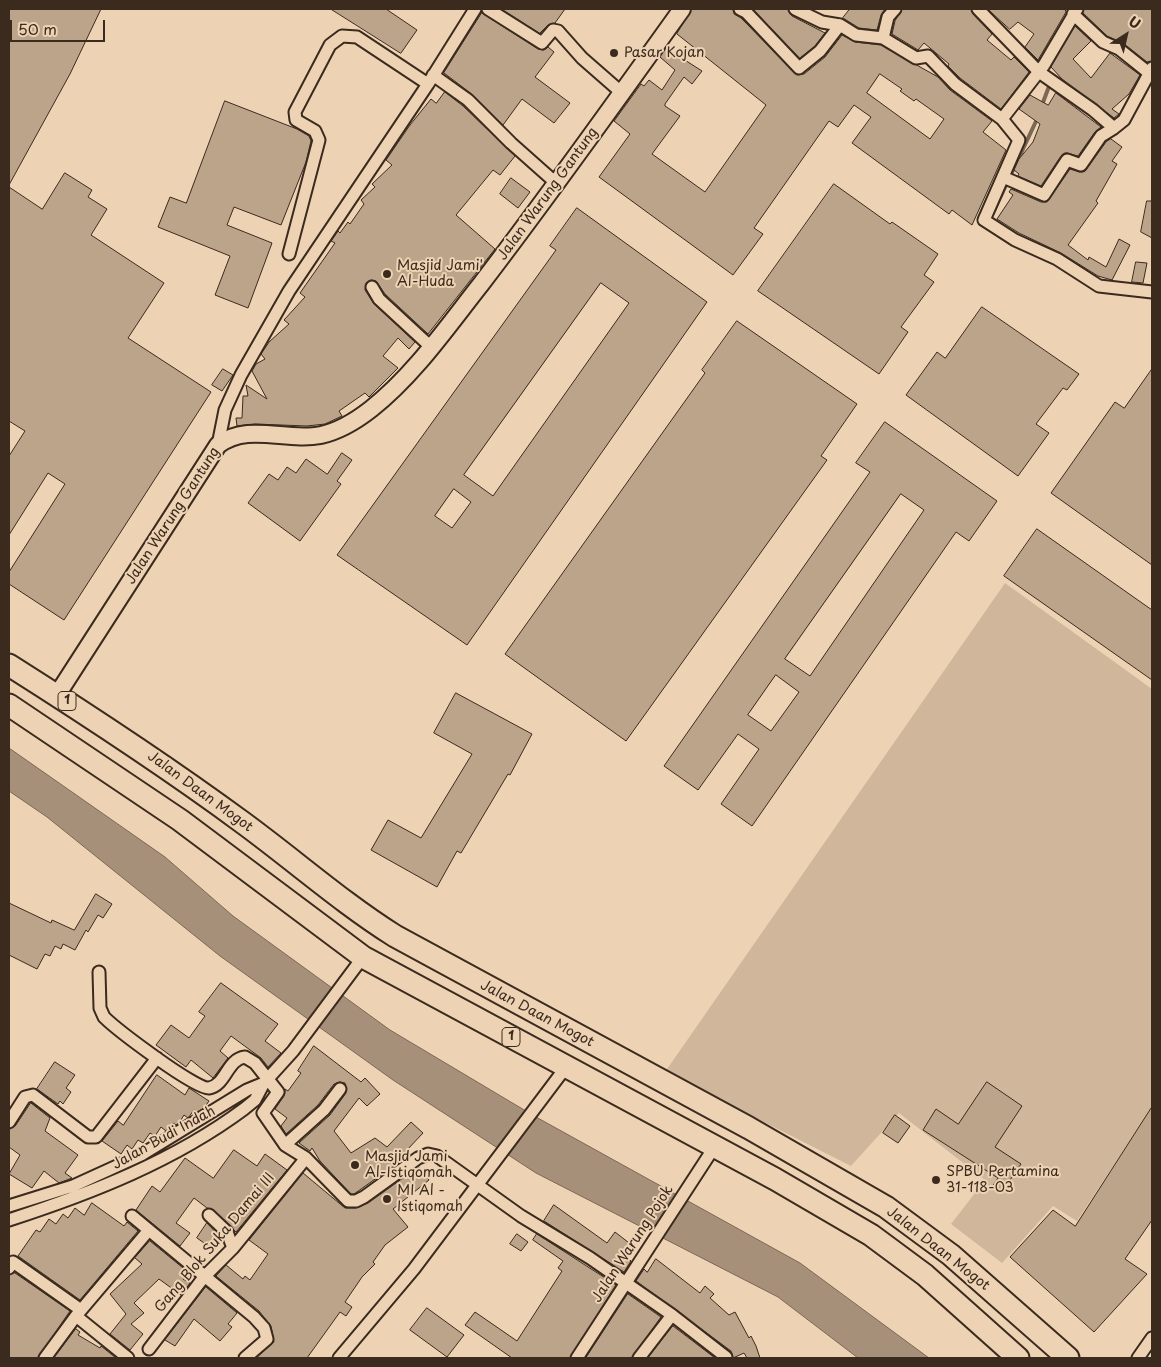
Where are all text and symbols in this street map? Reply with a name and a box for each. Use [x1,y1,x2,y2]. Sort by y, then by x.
scale bar [12,10,108,42]
north arrow [1101,10,1151,60]
text: U [1125,11,1145,34]
text: 50 m [18,17,57,40]
place label: Pasar Kojan [624,45,704,61]
marker: Pasar Kojan [608,47,620,59]
street label: Jalan Warung Gantung [494,124,602,264]
place label: Masjid Jami' Al-Huda [397,258,483,290]
marker: Masjid Jami' Al-Huda [381,268,393,280]
street label: Jalan Warung Gantung [122,444,224,588]
road number: 1 [58,691,76,710]
street label: Jalan Daan Mogot [144,748,256,836]
street label: Jalan Daan Mogot [477,977,597,1051]
road number: 1 [502,1028,520,1046]
street label: Jalan Budi Indah [110,1103,218,1173]
place label: Masjid Jami Al-Istiqomah [365,1149,452,1182]
marker: Masjid Jami Al-Istiqomah [349,1159,361,1171]
place label: SPBU Pertamina 31-118-03 [946,1164,1059,1196]
street label: Gang Blok Suka Damai III [152,1170,278,1316]
marker: SPBU Pertamina 31-118-03 [930,1174,942,1186]
street label: Jalan Warung Pojok [589,1182,677,1306]
place label: MI Al - Istiqomah [397,1183,463,1216]
marker: MI Al - Istiqomah [381,1193,393,1205]
street label: Jalan Daan Mogot [883,1204,993,1294]

